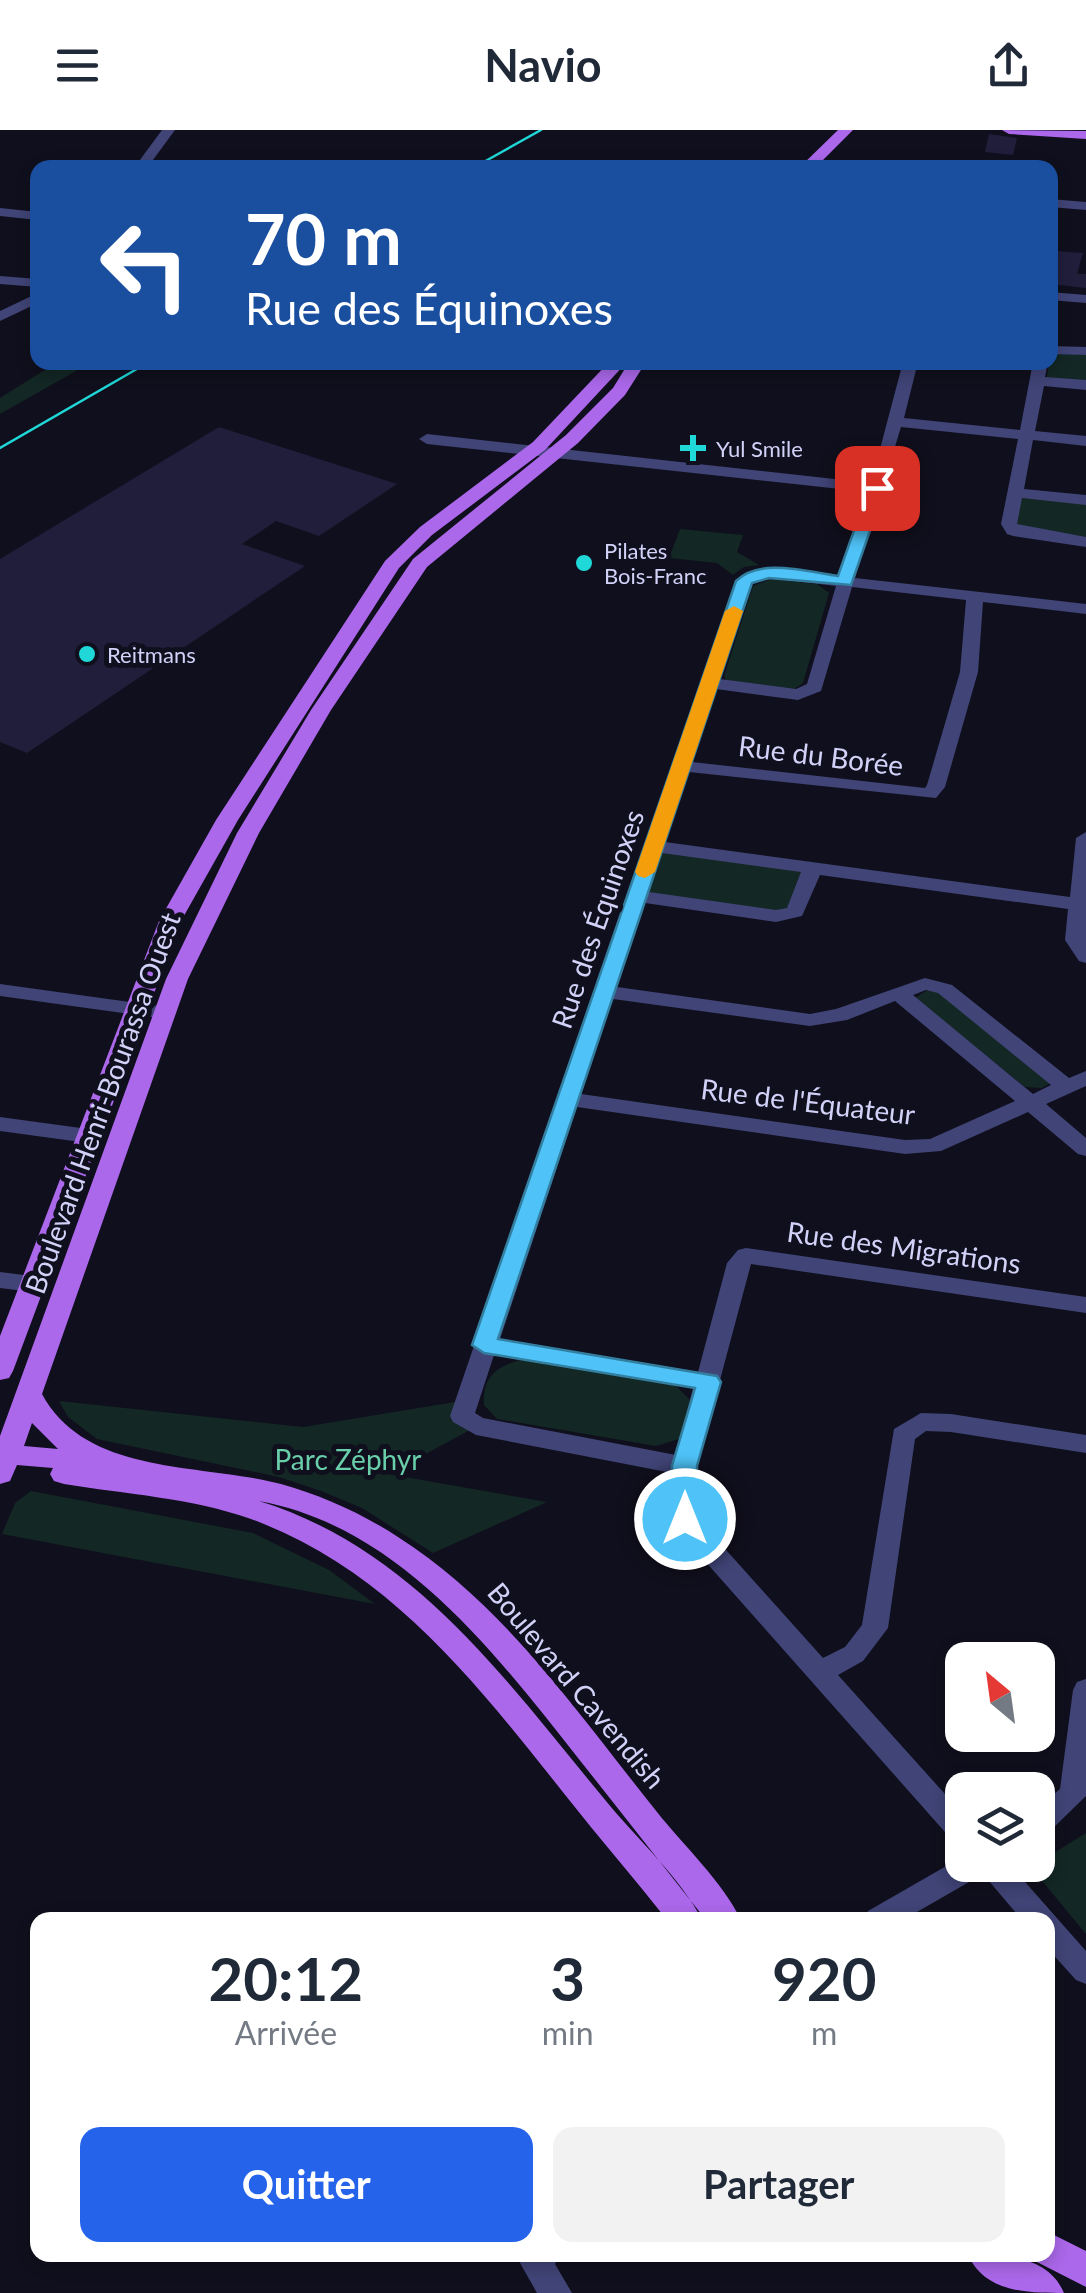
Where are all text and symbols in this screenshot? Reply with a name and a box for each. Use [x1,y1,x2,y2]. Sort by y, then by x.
icon: menu [50,38,105,93]
text: Navio [484,38,602,92]
icon: share [981,38,1036,93]
text: 70 m [245,196,402,280]
icon: left [80,200,210,330]
text: Rue des Équinoxes [245,281,613,335]
marker: Yul Smile [680,435,706,461]
place label: Yul Smile [716,435,803,462]
pin [835,446,920,531]
icon: arrive [850,461,905,516]
place label: Pilates Bois-Franc [604,537,707,589]
marker: Pilates Bois-Franc [573,552,595,574]
place label: Reitmans [107,641,196,668]
marker: Reitmans [76,643,98,665]
street label: Rue du Borée [737,728,905,782]
street label: Rue des Équinoxes [544,805,650,1033]
street label: Boulevard Henri-Bourassa Ouest [17,908,187,1298]
street label: Rue de l'Équateur [699,1071,917,1131]
street label: Rue des Migrations [785,1214,1023,1280]
park label: Parc Zéphyr [275,1442,422,1476]
position arrow [633,1467,737,1571]
street label: Boulevard Cavendish [481,1575,673,1795]
north arrow [945,1642,1055,1752]
map controls [945,1642,1055,1882]
button: layers [945,1772,1055,1882]
text: 20:12 [209,1942,363,2014]
text: 3 [550,1942,585,2014]
text: 920 [772,1942,876,2014]
text: Arrivée [235,2013,337,2052]
text: min [542,2013,594,2052]
text: m [811,2013,837,2052]
button: Quitter [80,2127,533,2242]
button: Partager [553,2127,1005,2242]

